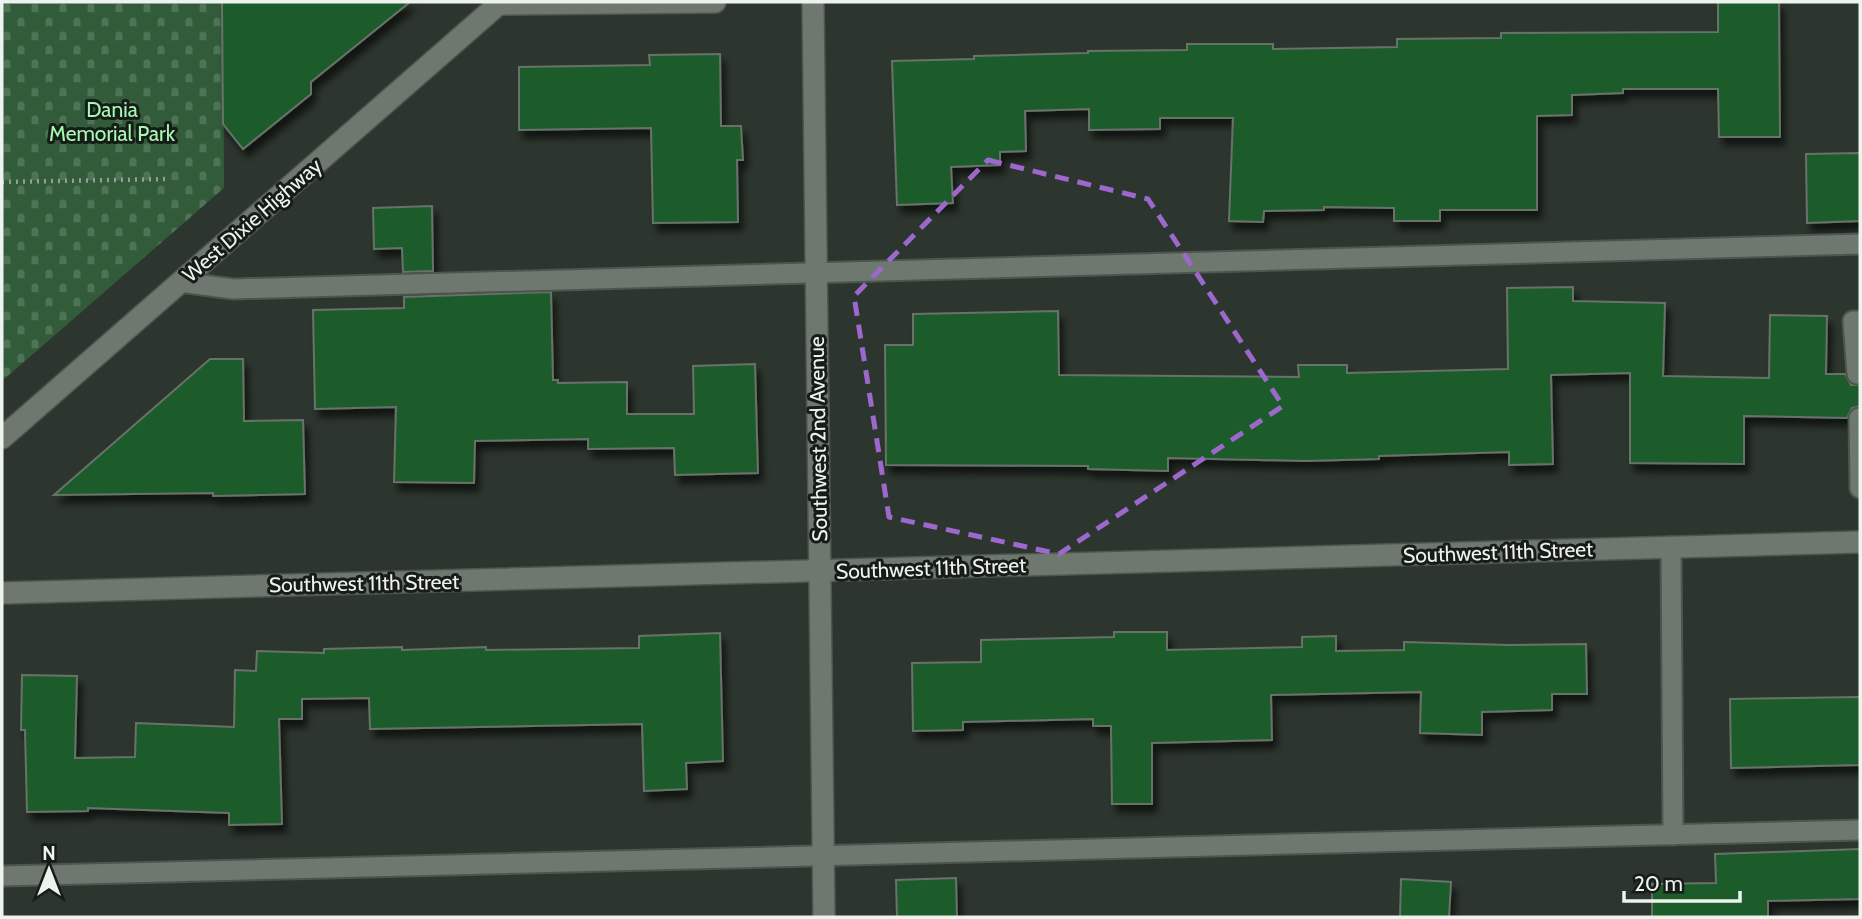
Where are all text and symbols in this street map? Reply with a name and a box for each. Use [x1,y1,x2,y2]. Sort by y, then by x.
park label: Dania Memorial Park [49,97,176,146]
street label: West Dixie Highway [177,153,327,287]
street label: Southwest 2nd Avenue [804,336,832,542]
street label: Southwest 11th Street [1402,536,1594,568]
street label: Southwest 11th Street [835,552,1027,584]
street label: Southwest 11th Street [269,569,459,597]
north arrow [14,835,84,905]
text: N [42,842,56,865]
scale bar [1624,860,1740,904]
text: 20 m [1634,871,1683,896]

